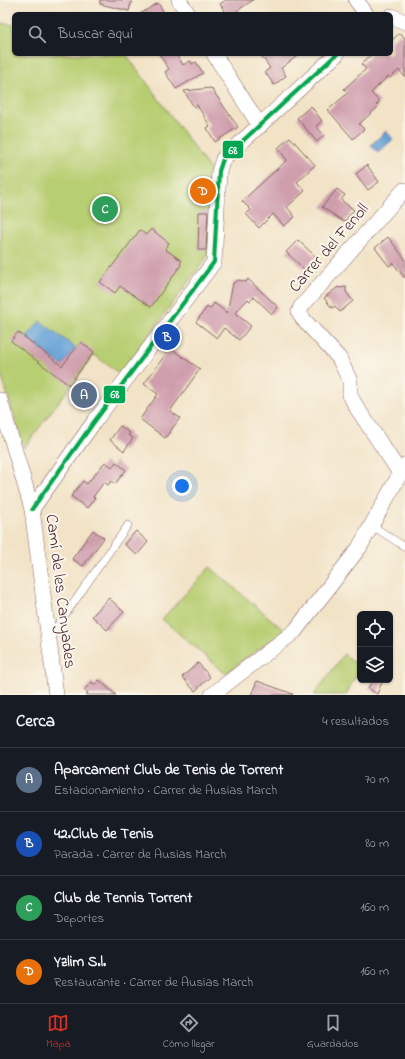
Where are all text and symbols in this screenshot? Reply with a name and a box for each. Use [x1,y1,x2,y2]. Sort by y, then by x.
search box [12,12,393,56]
icon: search [26,23,48,45]
text: Buscar aquí [58,23,133,45]
line badge: 68 [222,140,244,159]
text: 68 [228,143,238,159]
pin: D [190,176,216,206]
pin: C [92,194,118,224]
street label: Carrer del Fenoll [283,198,375,298]
pin: B [154,322,180,352]
pin: A [71,380,97,410]
line badge: 68 [103,385,126,404]
text: 68 [110,387,120,403]
your location [172,476,192,496]
street label: Camí de les Canyades [38,513,82,670]
map controls [357,611,393,683]
button: locate [357,611,393,647]
button: layers [357,647,393,683]
text: Cerca [16,709,55,734]
text: 4 resultados [322,712,389,731]
text: Aparcament Club de Tenis de Torrent [54,759,283,781]
text: A [25,770,33,789]
text: 70 m [365,770,389,789]
text: Estacionamiento · Carrer de Ausias March [54,781,277,800]
text: 42.Club de Tenis [54,823,154,845]
text: B [25,834,33,853]
text: 80 m [365,834,389,853]
text: Parada · Carrer de Ausias March [54,845,226,864]
text: Club de Tennis Torrent [54,887,192,909]
text: C [25,898,33,917]
text: 160 m [360,898,389,917]
text: Deportes [54,909,104,928]
text: Yzlim S.l. [54,951,106,973]
text: D [24,962,34,981]
text: 160 m [360,962,389,981]
text: Restaurante · Carrer de Ausias March [54,973,253,992]
tab: Mapa [46,1012,71,1052]
tab: Cómo llegar [163,1012,215,1052]
tab: Guardados [307,1012,359,1052]

